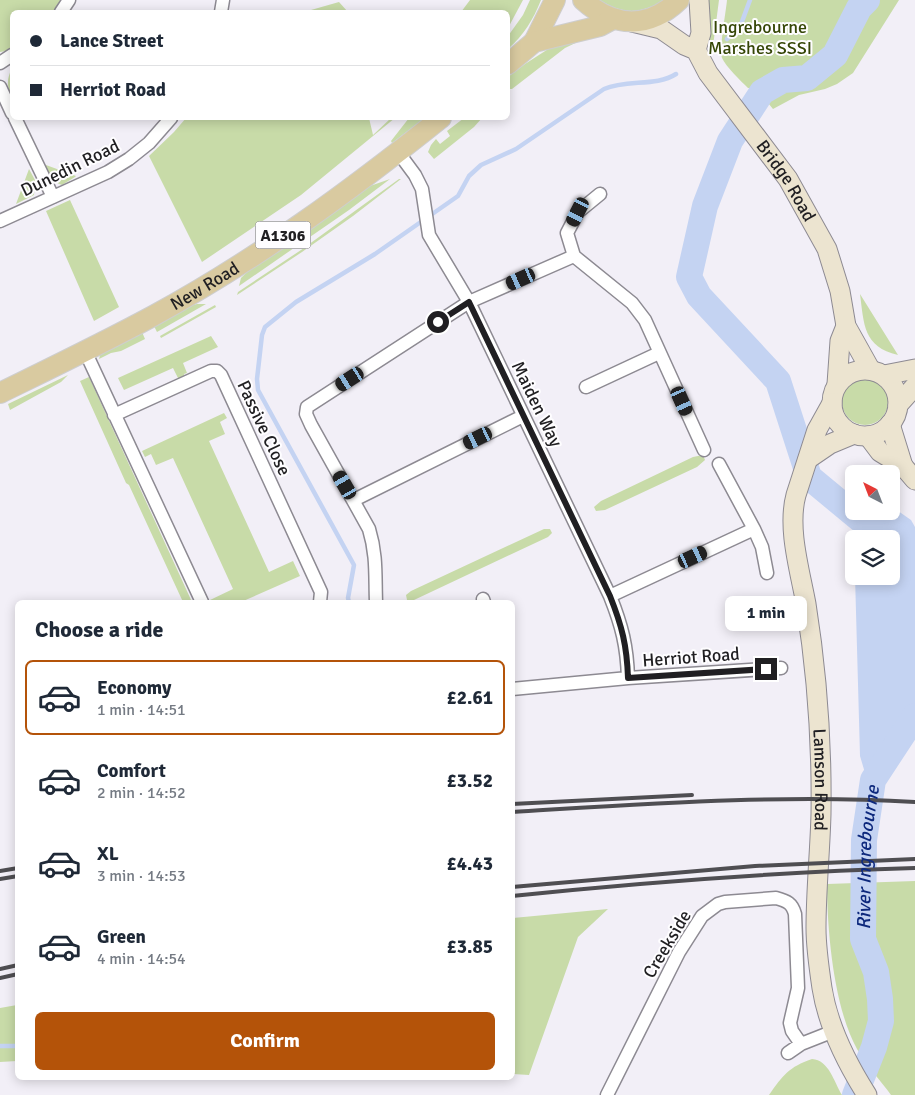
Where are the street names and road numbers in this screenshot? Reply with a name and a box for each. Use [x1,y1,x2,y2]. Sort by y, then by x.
street label: Dunedin Road [17,135,123,201]
street label: Bridge Road [751,136,820,225]
road number: A1306 [256,222,310,248]
street label: New Road [166,257,243,315]
street label: Maiden Way [507,357,567,451]
street label: Passive Close [232,377,296,479]
street label: Herriot Road [642,643,740,671]
street label: Lamson Road [808,728,832,831]
street label: Creekside [638,906,696,982]

